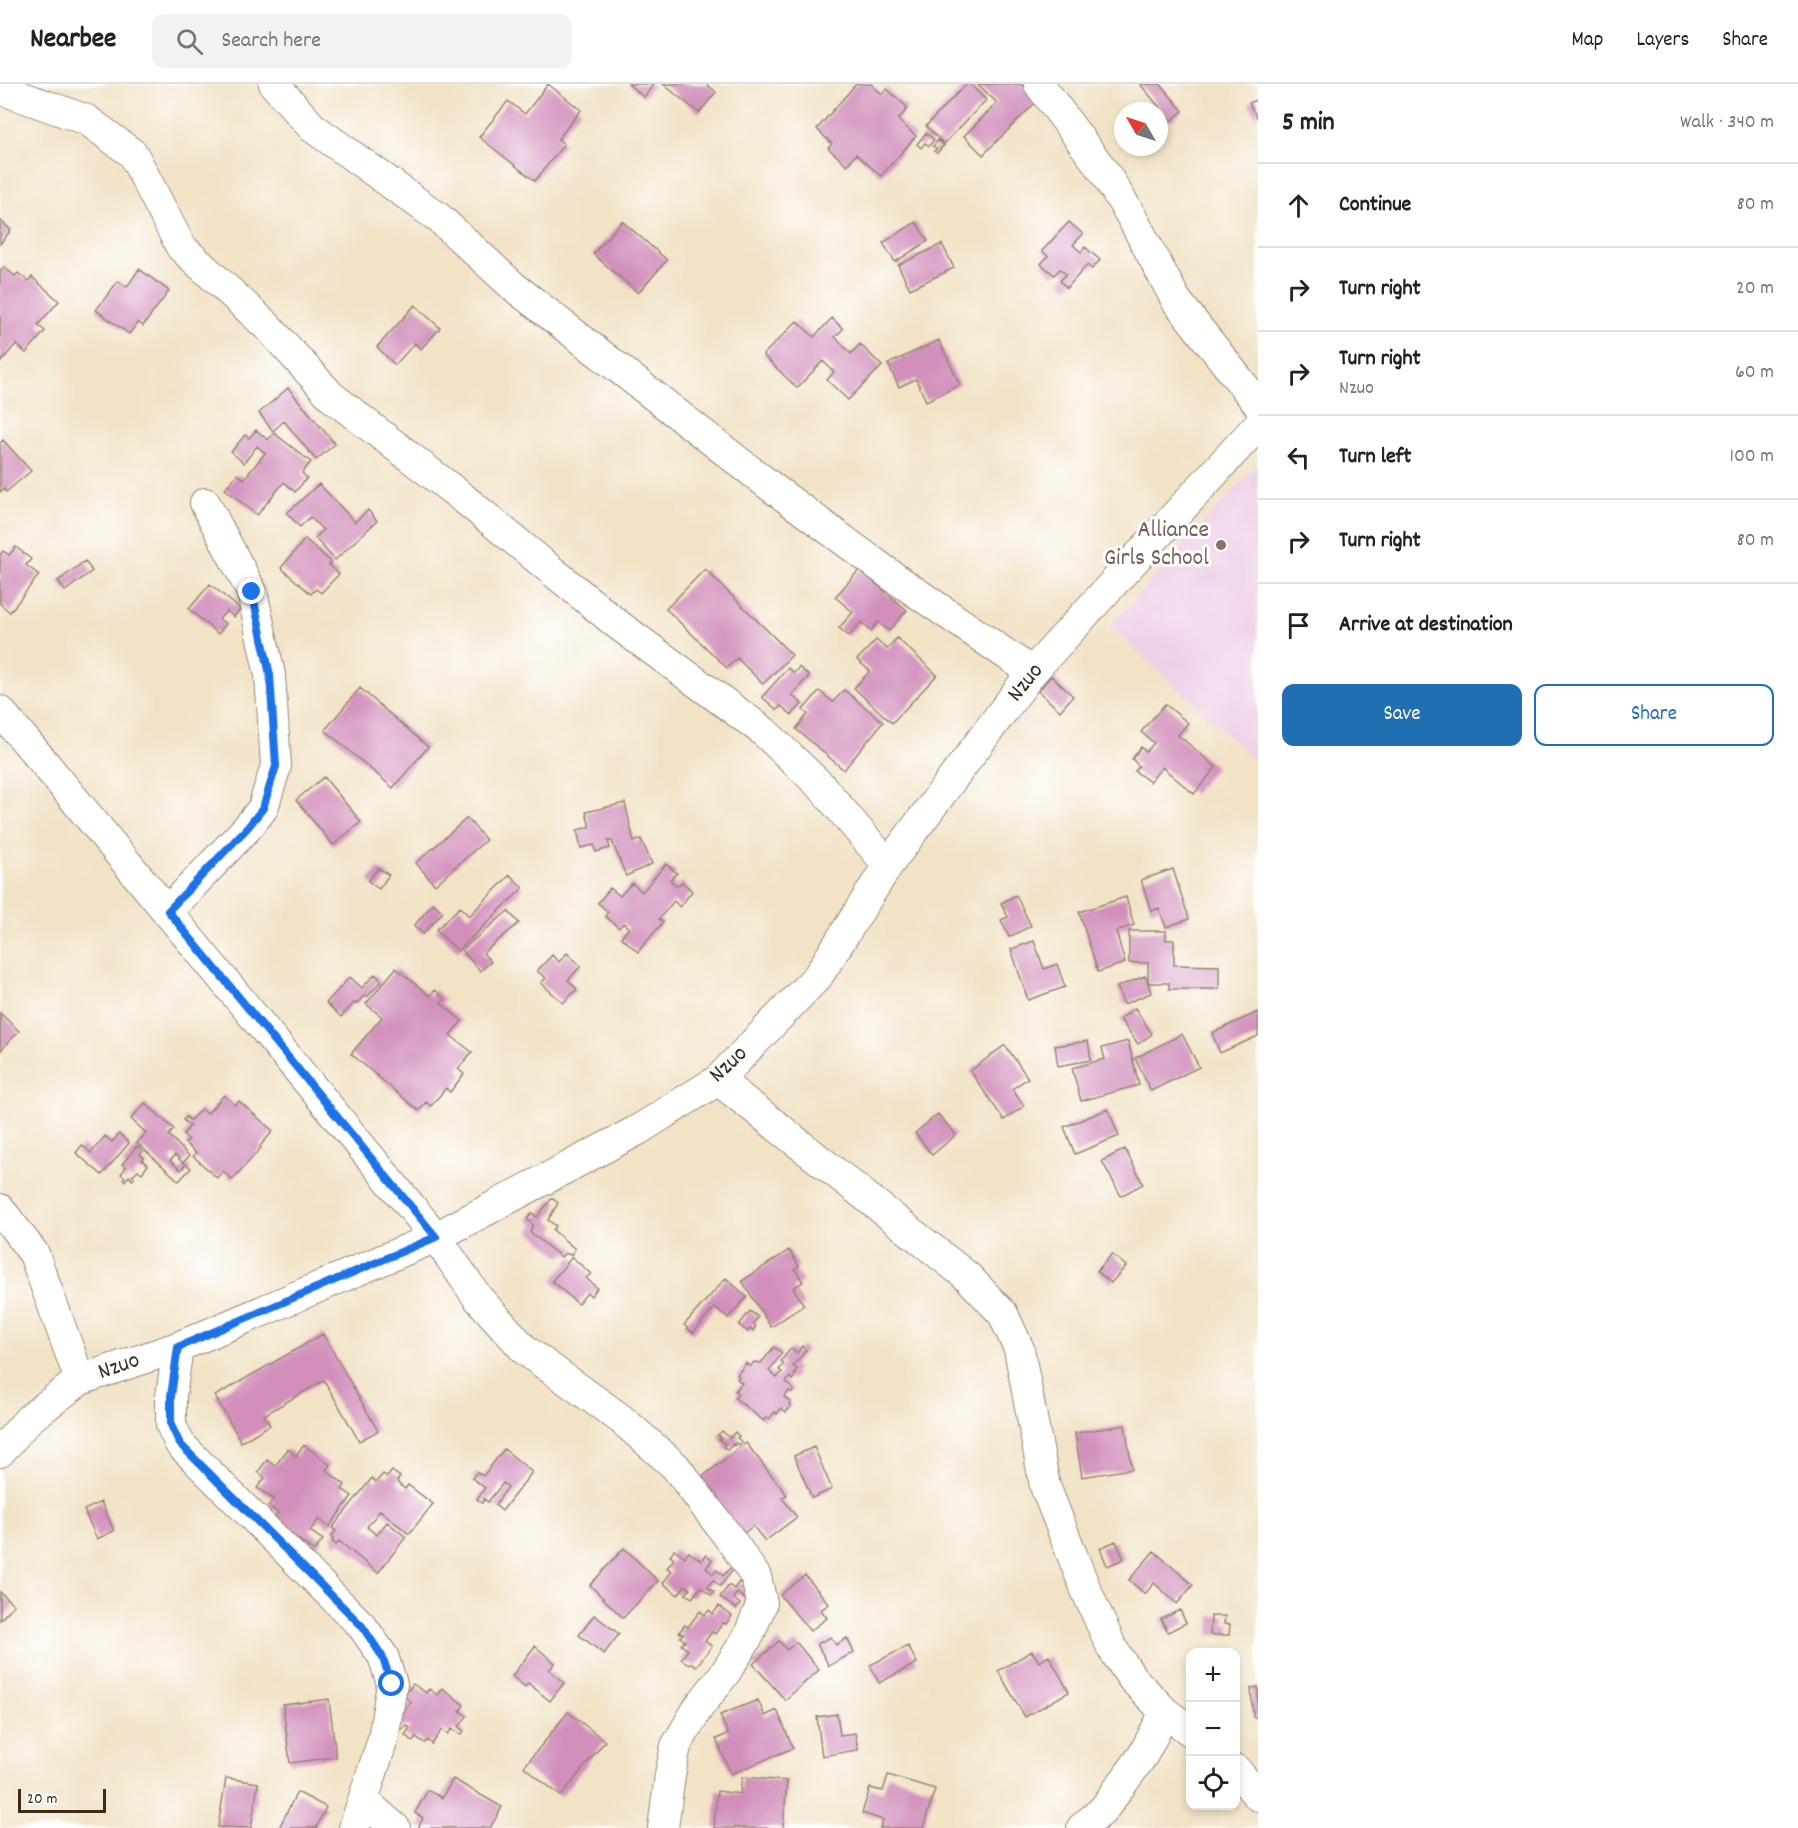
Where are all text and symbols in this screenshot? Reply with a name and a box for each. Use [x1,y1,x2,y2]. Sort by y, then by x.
search box [152,14,572,68]
text: Nearbee [30,21,116,61]
icon: search [173,25,206,58]
text: Search here [221,26,321,57]
text: Map [1572,26,1603,56]
text: Layers [1636,26,1689,56]
text: Share [1722,26,1768,56]
north arrow [1114,102,1168,156]
text: 5 min [1282,105,1335,142]
text: Walk · 340 m [1680,109,1774,137]
icon: ahead [1282,189,1315,222]
text: Continue [1339,190,1411,221]
text: 80 m [1737,191,1774,219]
icon: right [1282,273,1315,306]
text: Turn right [1339,274,1421,305]
text: 20 m [1736,275,1774,303]
text: Turn right [1339,344,1421,375]
icon: right [1282,357,1315,390]
text: 60 m [1735,359,1774,387]
text: Nzuo [1339,375,1374,403]
icon: left [1282,441,1315,474]
text: Turn left [1339,442,1411,473]
text: 100 m [1730,443,1774,471]
place label: Alliance Girls School [1104,514,1209,576]
icon: right [1282,525,1315,558]
text: Turn right [1339,526,1421,557]
text: 80 m [1737,527,1774,555]
marker: Alliance Girls School [1214,538,1228,552]
route end [238,578,264,604]
icon: arrive [1282,609,1315,642]
text: Arrive at destination [1339,610,1513,641]
street label: Nzuo [1000,656,1052,710]
button: Save [1282,684,1522,746]
button: Share [1534,684,1774,746]
street label: Nzuo [702,1038,756,1092]
street label: Nzuo [94,1344,144,1390]
map controls [1186,1648,1240,1810]
button: + [1186,1648,1240,1702]
route start [378,1670,404,1696]
button: − [1186,1702,1240,1756]
button: locate [1186,1756,1240,1810]
scale bar [18,1786,106,1814]
text: 20 m [27,1788,57,1811]

